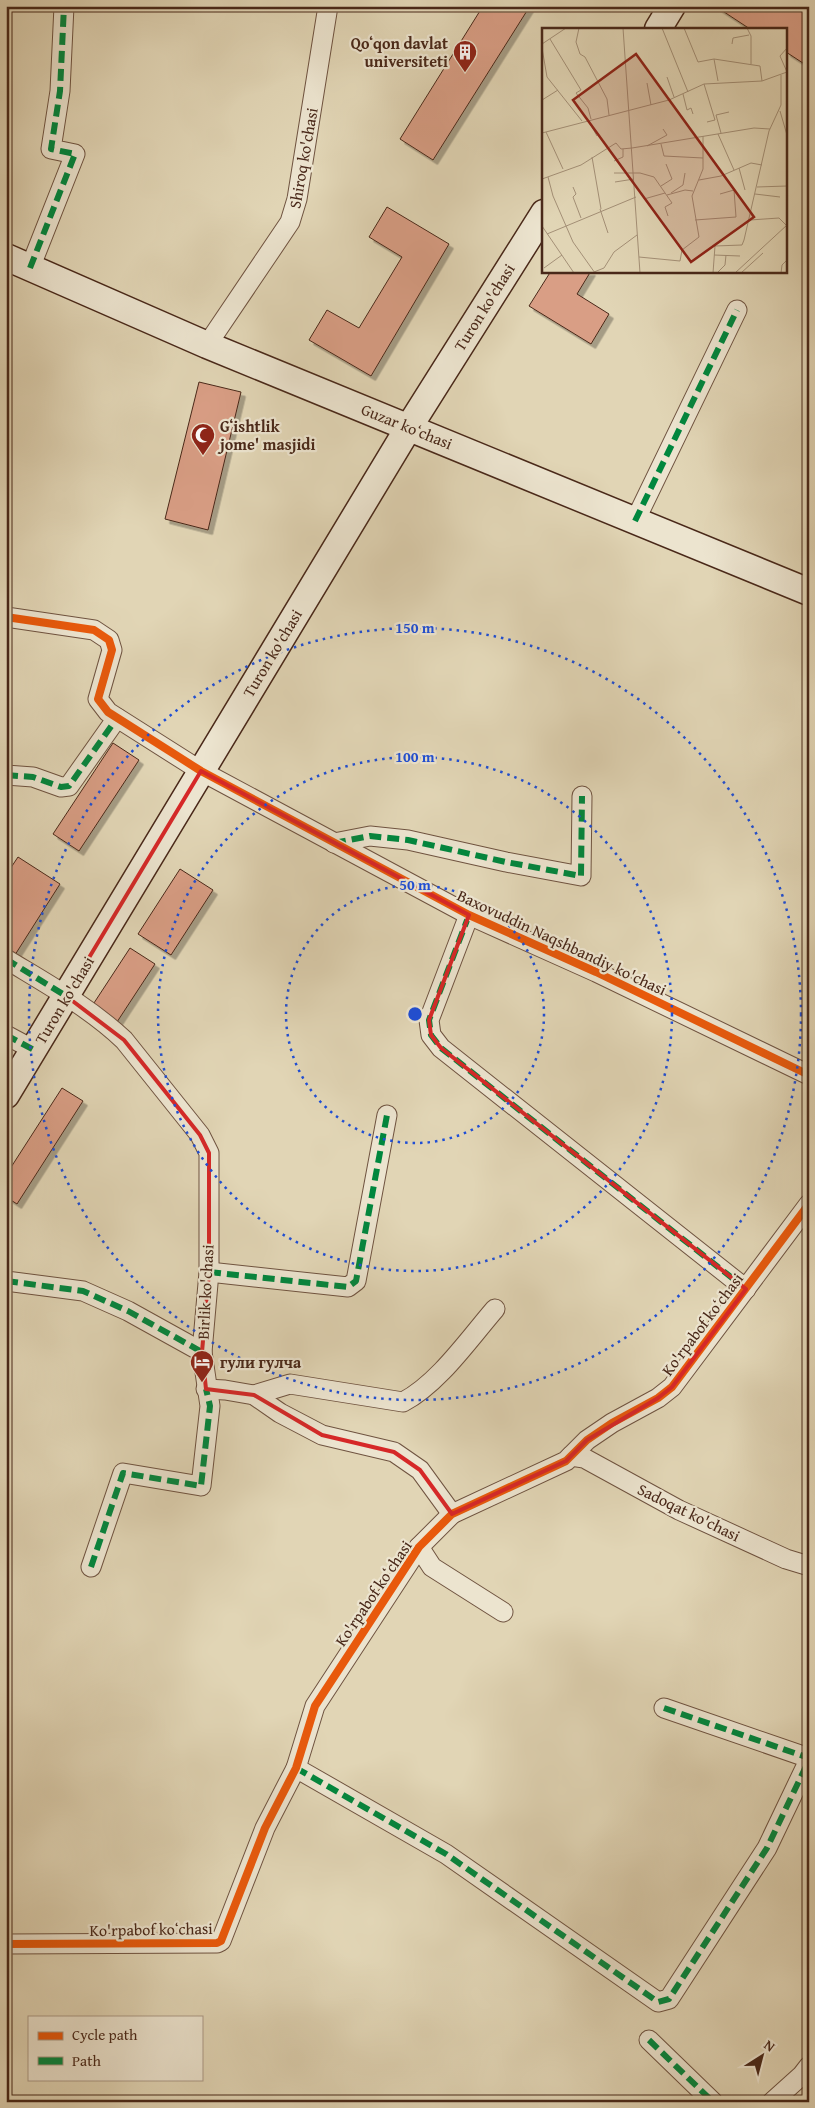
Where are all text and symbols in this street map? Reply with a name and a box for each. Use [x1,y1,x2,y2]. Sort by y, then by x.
inset map [542,28,788,272]
place label: Qoʻqon davlat universiteti [351,31,448,73]
building icon: Qoʻqon davlat universiteti [452,39,478,73]
street label: Shiroq ko'chasi [282,105,324,210]
street label: Turon ko'chasi [448,258,521,355]
street label: Guzar koʻchasi [358,397,457,455]
place label: Gʻishtlik jome' masjidi [217,414,316,456]
mosque icon: Gʻishtlik jome' masjidi [190,422,216,456]
street label: Turon ko'chasi [236,604,308,702]
text: 150 m [395,617,435,638]
text: 100 m [395,746,435,767]
text: 50 m [399,874,431,895]
street label: Baxovuddin Naqshbandiy ko'chasi [453,883,671,1001]
street label: Turon ko'chasi [28,951,100,1049]
centre of rings [406,1005,424,1023]
street label: Birlik ko'chasi [191,1243,219,1340]
street label: Ko'rpabof koʻchasi [655,1267,749,1381]
hotel icon: гули гулча [189,1349,215,1383]
place label: гули гулча [220,1350,302,1374]
street label: Sadoqat ko'chasi [634,1477,745,1547]
street label: Ko'rpabof koʻchasi [329,1535,418,1651]
street label: Ko'rpabof koʻchasi [89,1916,213,1942]
legend [28,2016,202,2080]
text: Cycle path [72,2024,138,2045]
north arrow [738,2030,788,2080]
text: N [760,2035,780,2057]
text: Path [72,2050,101,2071]

